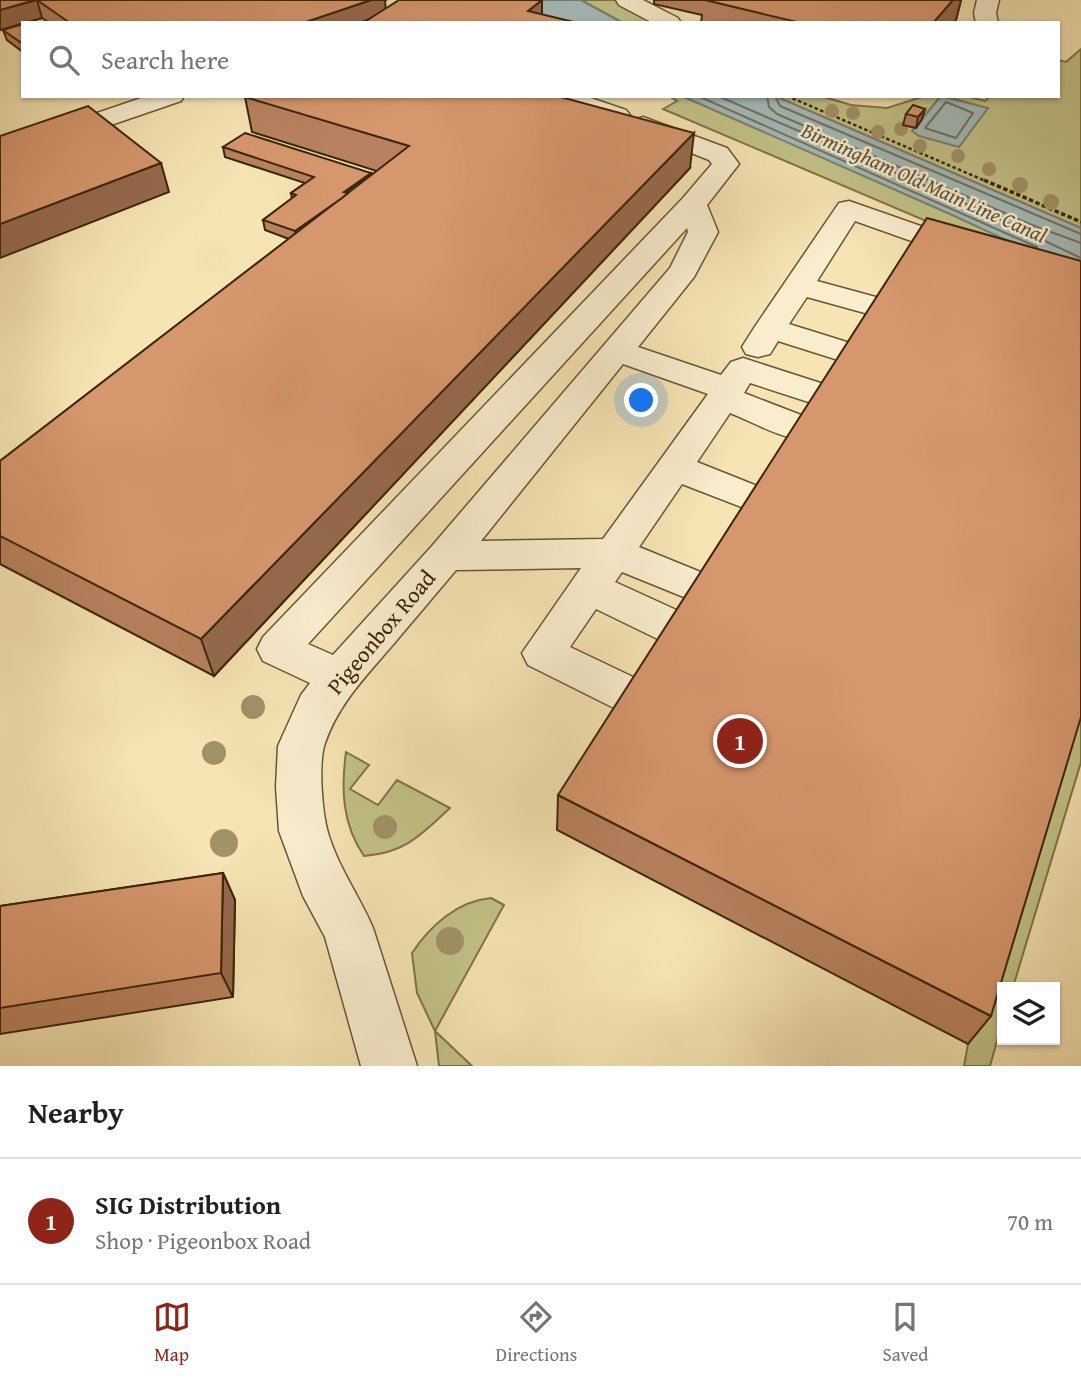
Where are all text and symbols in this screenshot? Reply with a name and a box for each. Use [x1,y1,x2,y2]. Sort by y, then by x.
search box [21,21,1060,98]
text: Search here [101,40,229,79]
icon: search [45,41,83,79]
water label: Birmingham Old Main Line Canal [796,114,1052,251]
your location [624,383,658,417]
street label: Pigeonbox Road [319,562,443,701]
pin: 1 [717,715,763,767]
map controls [997,982,1060,1045]
button: layers [997,982,1060,1045]
text: Nearby [28,1090,124,1134]
text: SIG Distribution [95,1185,281,1224]
text: 1 [45,1205,57,1238]
text: 70 m [1007,1205,1053,1238]
text: Shop · Pigeonbox Road [95,1224,311,1257]
tab: Map [153,1298,191,1368]
tab: Directions [496,1298,577,1368]
tab: Saved [882,1298,928,1368]

